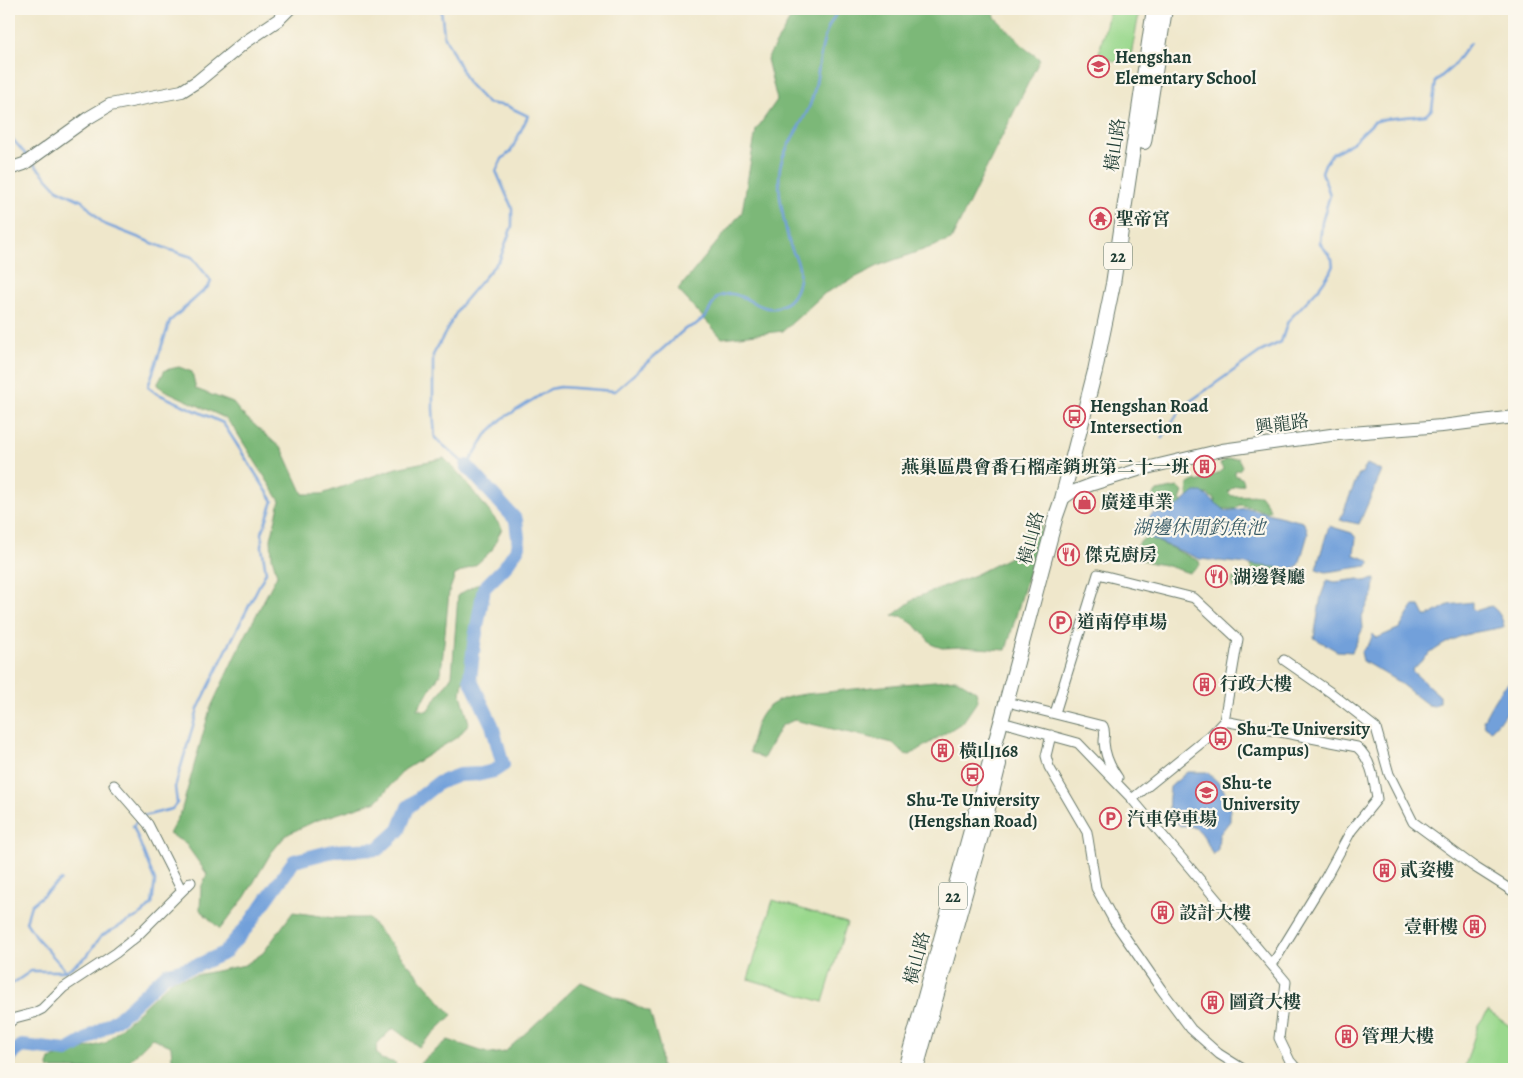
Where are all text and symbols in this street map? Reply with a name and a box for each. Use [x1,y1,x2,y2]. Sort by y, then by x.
place label: Hengshan Elementary School [1115,45,1257,90]
school or university icon: Hengshan Elementary School [1087,55,1111,79]
street label: 橫山路 [1099,117,1131,173]
temple icon: 聖帝宮 [1088,207,1112,231]
place label: 聖帝宮 [1116,207,1170,231]
road number: 22 [1104,242,1132,270]
place label: Hengshan Road Intersection [1090,394,1209,439]
bus stop icon: Hengshan Road Intersection [1062,404,1086,428]
street label: 興龍路 [1254,408,1310,440]
place label: 燕巢區農會番石榴產銷班第二十一班 [901,455,1190,479]
building icon: 燕巢區農會番石榴產銷班第二十一班 [1193,455,1217,479]
shop icon: 廣達車業 [1073,490,1097,514]
place label: 廣達車業 [1101,490,1173,514]
street label: 橫山路 [1012,509,1050,567]
water label: 湖邊休閒釣魚池 [1132,515,1267,541]
restaurant icon: 傑克廚房 [1057,543,1081,567]
place label: 傑克廚房 [1085,543,1157,567]
restaurant icon: 湖邊餐廳 [1205,565,1229,589]
place label: 湖邊餐廳 [1233,565,1305,589]
parking icon: 道南停車場 [1049,610,1073,634]
place label: 道南停車場 [1077,610,1167,634]
building icon: 行政大樓 [1192,672,1216,696]
place label: 行政大樓 [1220,672,1292,696]
place label: Shu-Te University (Campus) [1237,717,1371,762]
bus stop icon: Shu-Te University (Campus) [1209,727,1233,751]
building icon: 橫山168 [931,739,955,763]
place label: 橫山168 [959,739,1019,763]
bus stop icon: Shu-Te University (Hengshan Road) [961,763,985,787]
place label: Shu-te University [1222,771,1300,816]
school or university icon: Shu-te University [1194,781,1218,805]
place label: Shu-Te University (Hengshan Road) [907,788,1040,833]
parking icon: 汽車停車場 [1099,807,1123,831]
place label: 汽車停車場 [1127,807,1217,831]
building icon: 貳姿樓 [1372,858,1396,882]
place label: 貳姿樓 [1400,858,1454,882]
road number: 22 [939,882,967,909]
building icon: 設計大樓 [1151,901,1175,925]
place label: 設計大樓 [1179,901,1251,925]
place label: 壹軒樓 [1404,915,1458,939]
building icon: 壹軒樓 [1462,915,1486,939]
street label: 橫山路 [898,929,936,987]
building icon: 圖資大樓 [1201,990,1225,1014]
place label: 圖資大樓 [1229,990,1301,1014]
building icon: 管理大樓 [1334,1024,1358,1048]
place label: 管理大樓 [1362,1024,1434,1048]

